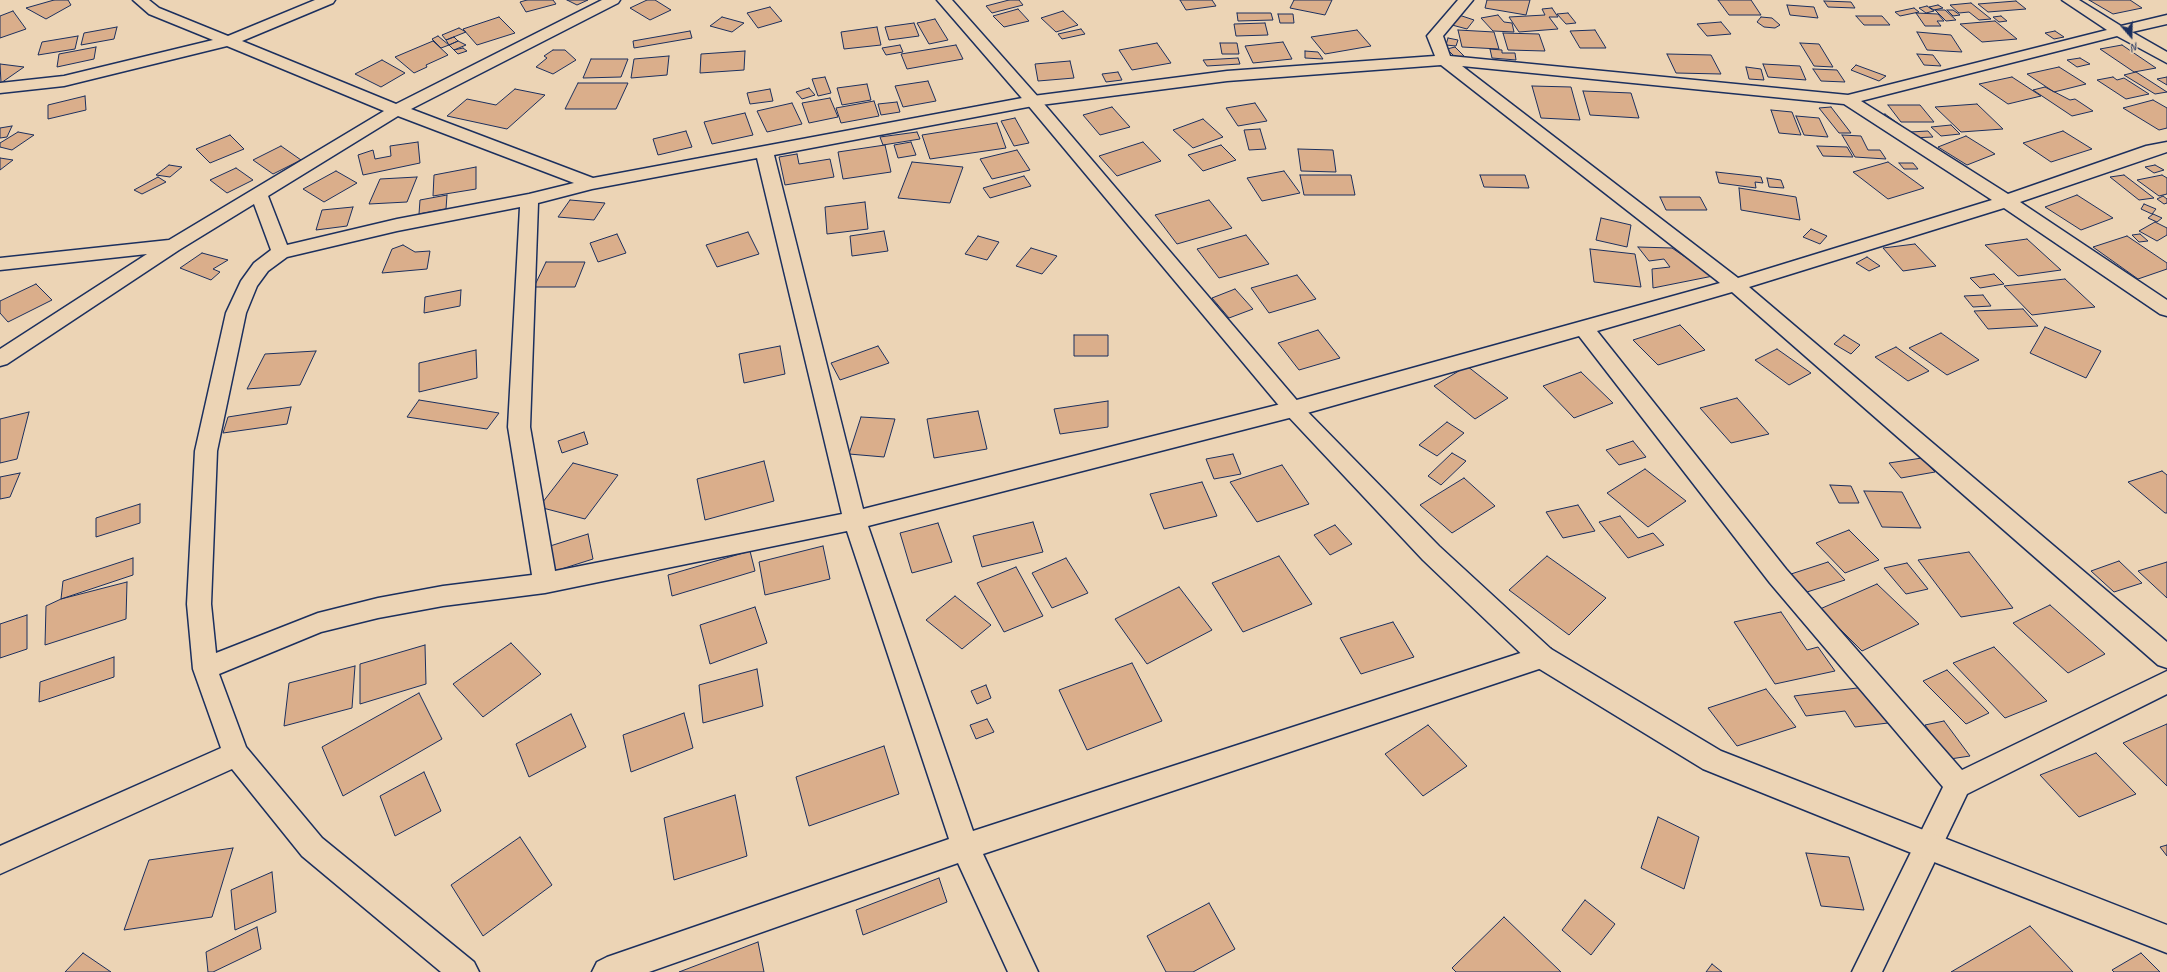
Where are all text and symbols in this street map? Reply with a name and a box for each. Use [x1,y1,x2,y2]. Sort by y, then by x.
north arrow [2111,16,2151,56]
text: N [2130,40,2141,55]

